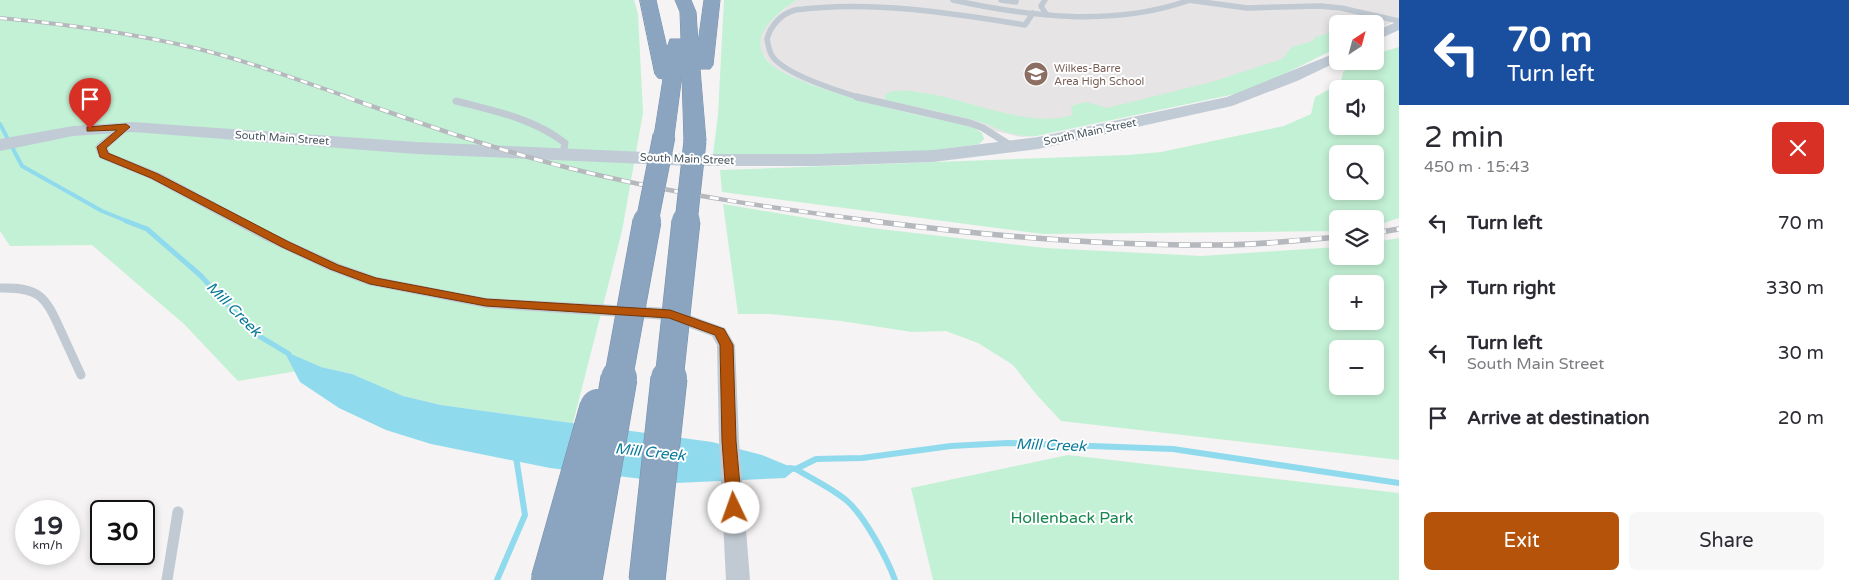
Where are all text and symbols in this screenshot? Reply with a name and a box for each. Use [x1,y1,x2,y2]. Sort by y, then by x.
north arrow [1329,15,1384,70]
map controls [1329,15,1384,395]
text: 70 m [1507,19,1592,61]
icon: left [1424,20,1489,85]
school or university icon: Wilkes-Barre Area High School [1023,61,1049,87]
text: Turn left [1507,61,1595,87]
place label: Wilkes-Barre Area High School [1054,62,1144,88]
pin [69,78,111,129]
button: sound [1329,80,1384,135]
icon: arrive [76,85,104,113]
street label: South Main Street [1042,116,1138,148]
text: 2 min [1424,119,1504,156]
button: close [1772,122,1824,174]
street label: South Main Street [234,128,330,148]
button: search [1329,145,1384,200]
street label: South Main Street [640,151,734,167]
text: 450 m · 15:43 [1424,157,1530,177]
icon: left [1424,209,1452,237]
button: layers [1329,210,1384,265]
text: Turn left [1467,212,1543,234]
text: 70 m [1778,212,1824,234]
icon: right [1424,274,1452,302]
button: + [1329,275,1384,330]
text: Turn right [1467,277,1555,299]
text: 330 m [1766,277,1824,299]
water label: Mill Creek [203,278,267,342]
text: Turn left [1467,332,1543,354]
icon: left [1424,339,1452,367]
button: − [1329,340,1384,395]
text: 30 m [1778,342,1824,364]
text: South Main Street [1467,354,1604,374]
icon: arrive [1424,404,1452,432]
text: Arrive at destination [1467,407,1650,429]
text: 20 m [1778,407,1824,429]
water label: Mill Creek [1015,435,1088,455]
water label: Mill Creek [614,439,688,465]
position arrow [707,481,759,533]
speed limit sign: 30 [90,500,155,565]
park label: Hollenback Park [1010,508,1134,528]
text: 19 [32,511,63,541]
button: Exit [1424,512,1619,570]
button: Share [1629,512,1824,570]
text: km/h [32,538,63,552]

